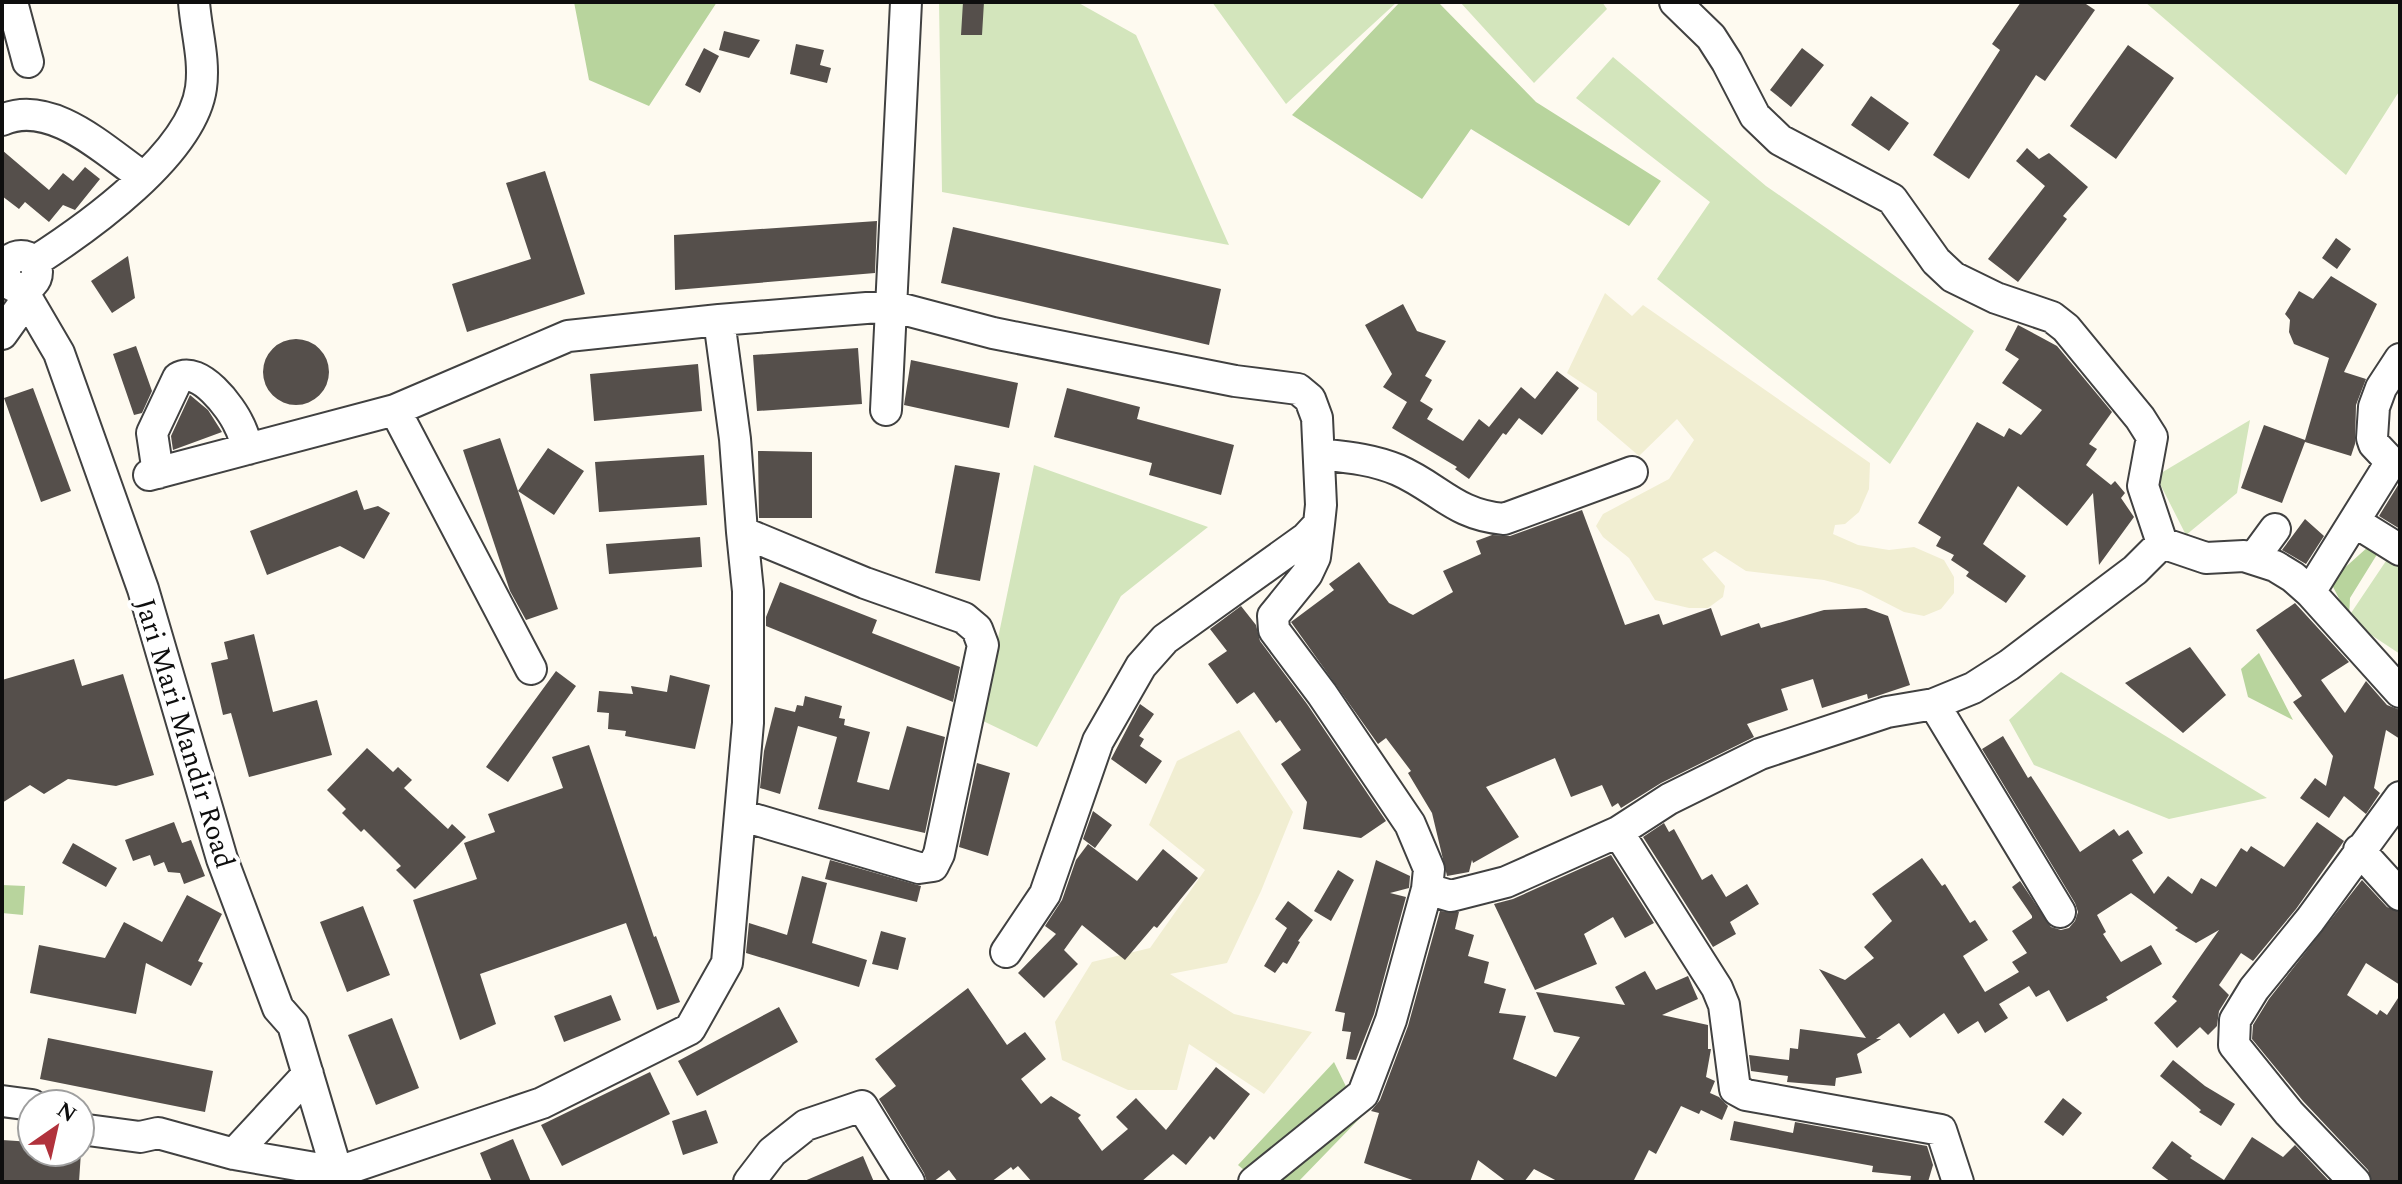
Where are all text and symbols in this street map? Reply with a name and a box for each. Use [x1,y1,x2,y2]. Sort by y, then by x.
street label: Jari Mari Mandir Road [123,593,246,874]
north arrow [16,1088,96,1168]
text: N [50,1094,83,1131]

